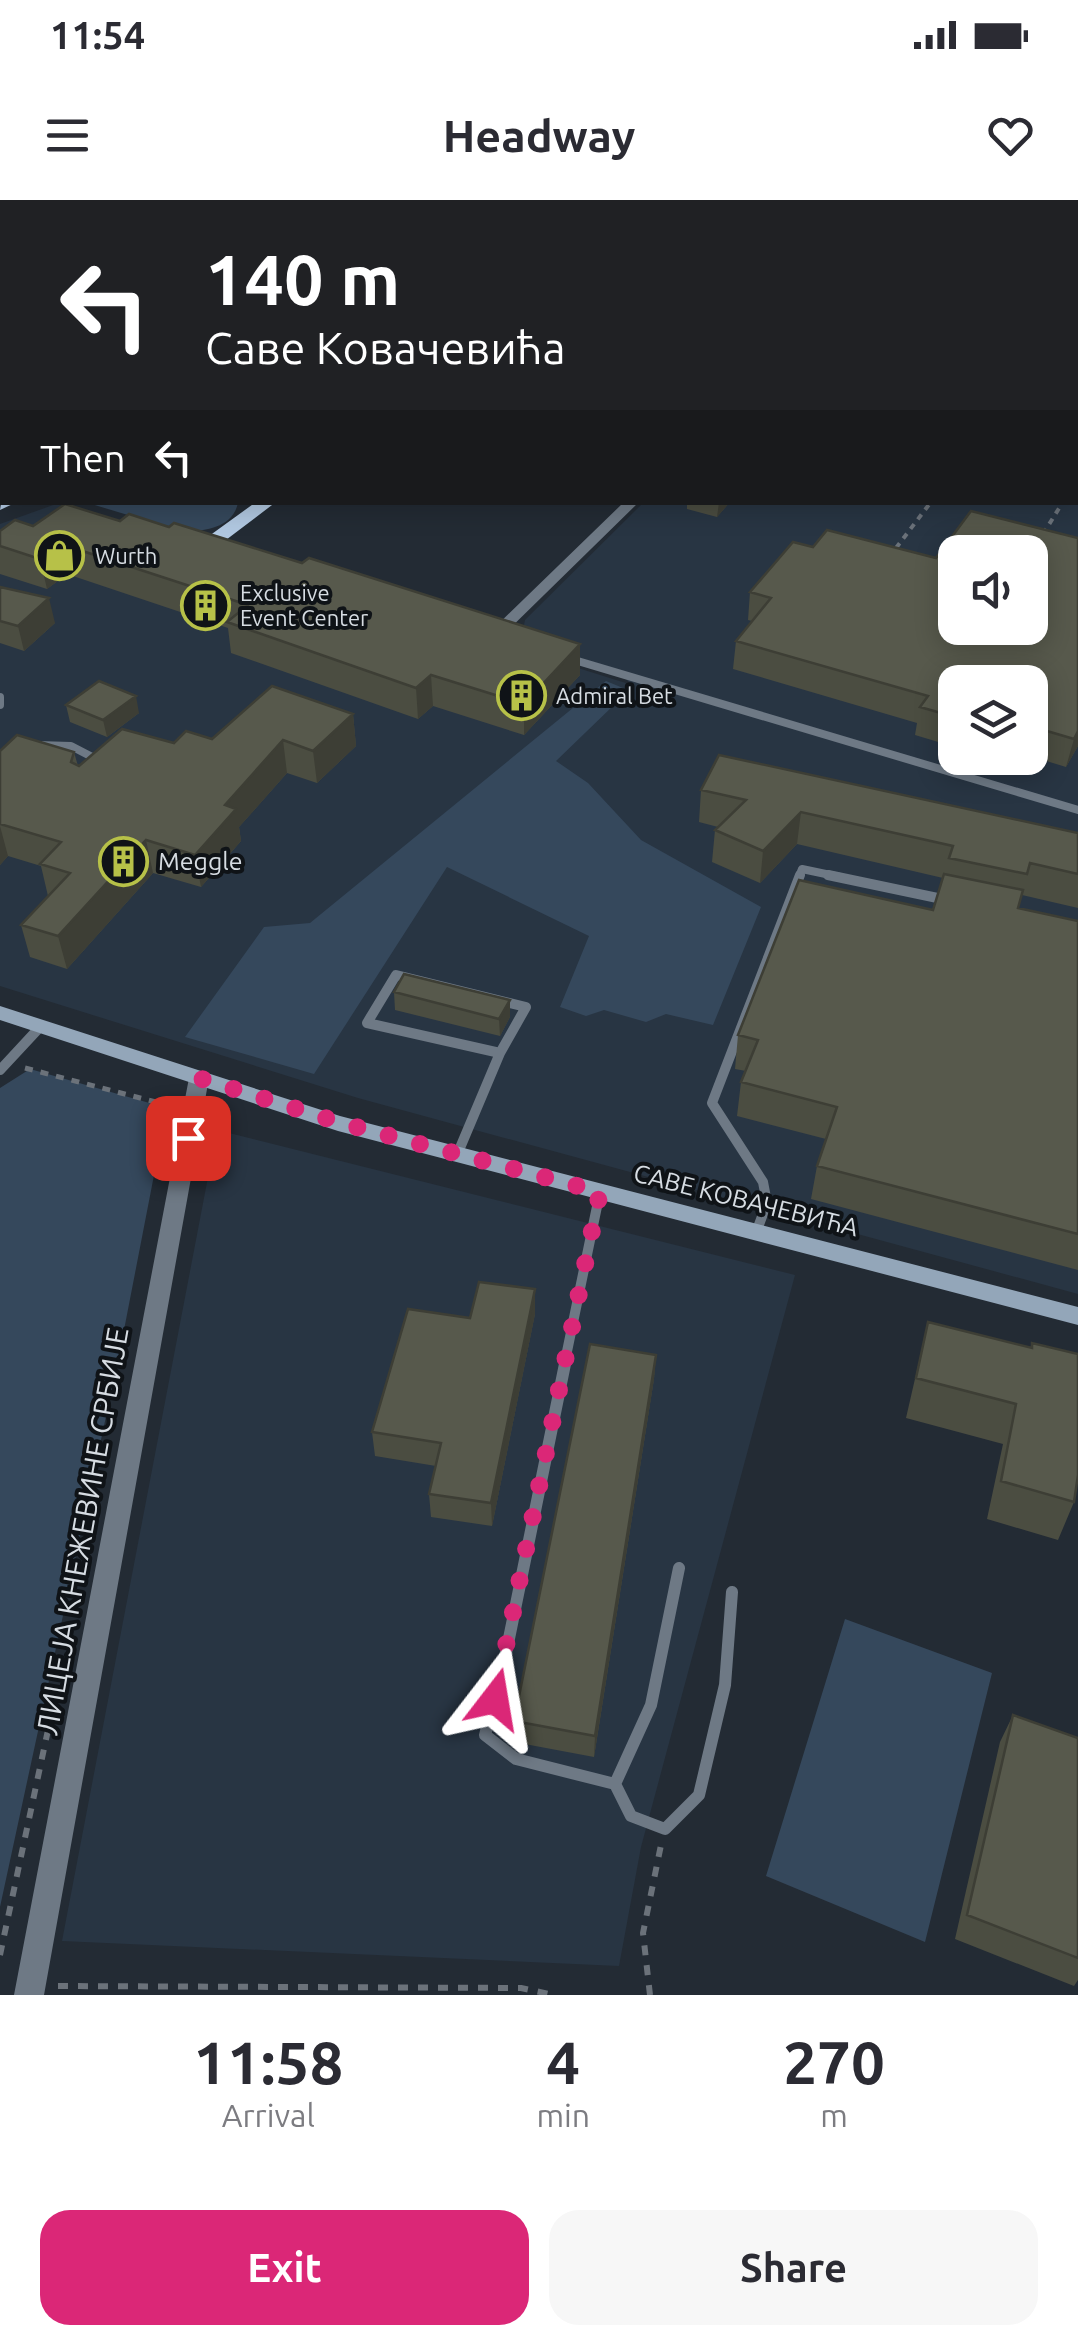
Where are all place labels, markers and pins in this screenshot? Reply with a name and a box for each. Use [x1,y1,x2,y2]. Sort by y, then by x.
shop icon: Wurth [34,529,86,581]
place label: Wurth [95,543,157,568]
building icon: Exclusive Event Center [179,579,231,631]
place label: Exclusive Event Center [240,580,369,630]
building icon: Admiral Bet [495,669,547,721]
place label: Admiral Bet [556,683,673,708]
building icon: Meggle [97,835,149,887]
place label: Meggle [158,847,243,875]
pin [146,1096,231,1181]

